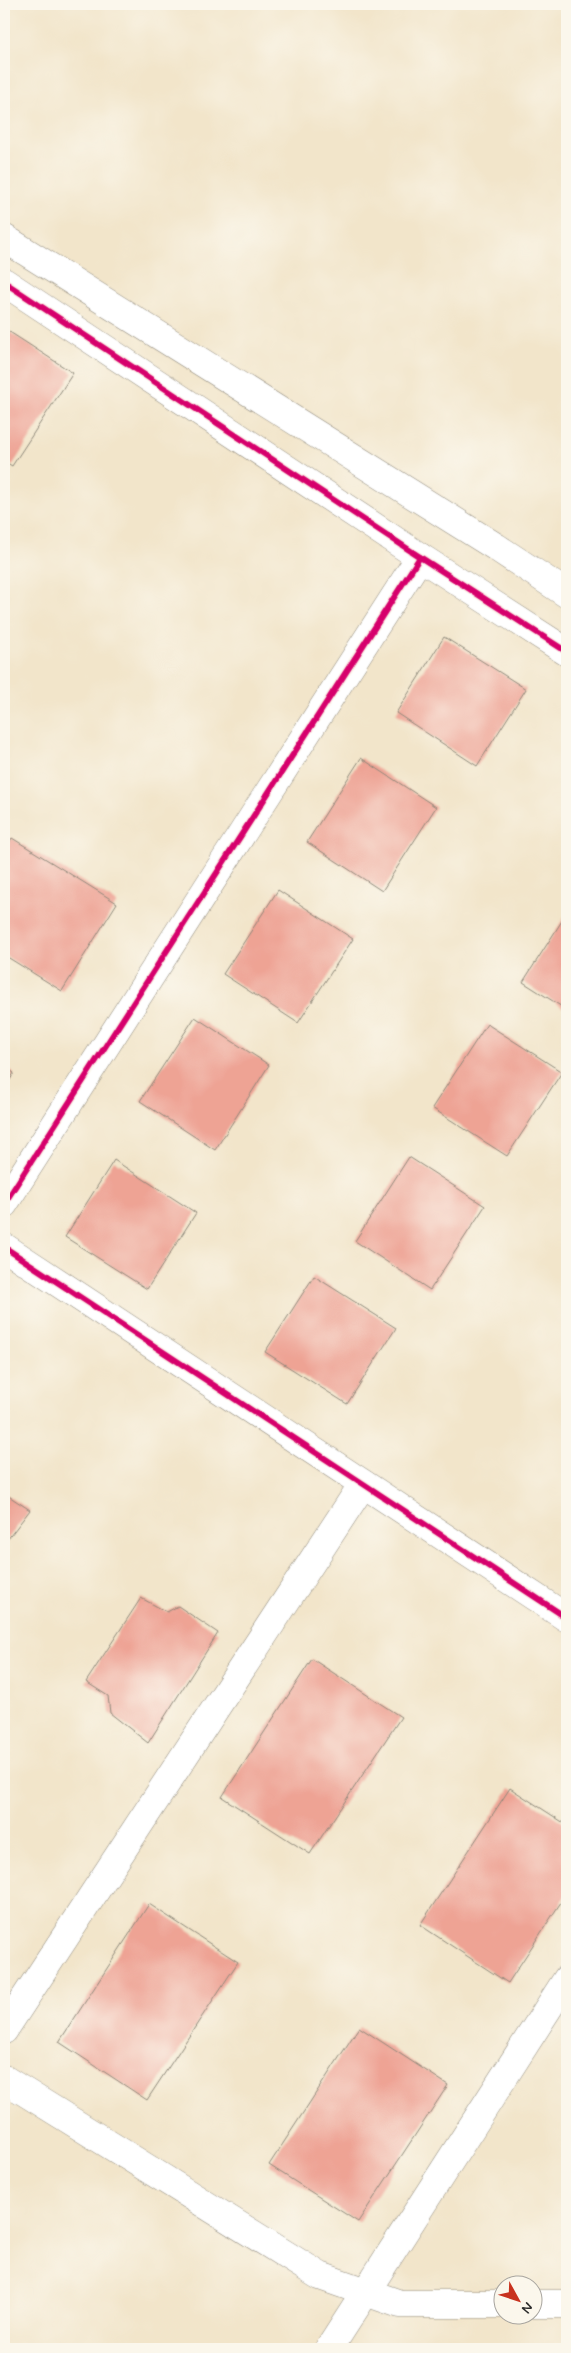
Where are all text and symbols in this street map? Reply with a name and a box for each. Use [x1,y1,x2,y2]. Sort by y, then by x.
north arrow [494,2276,544,2326]
text: N [517,2298,537,2317]

